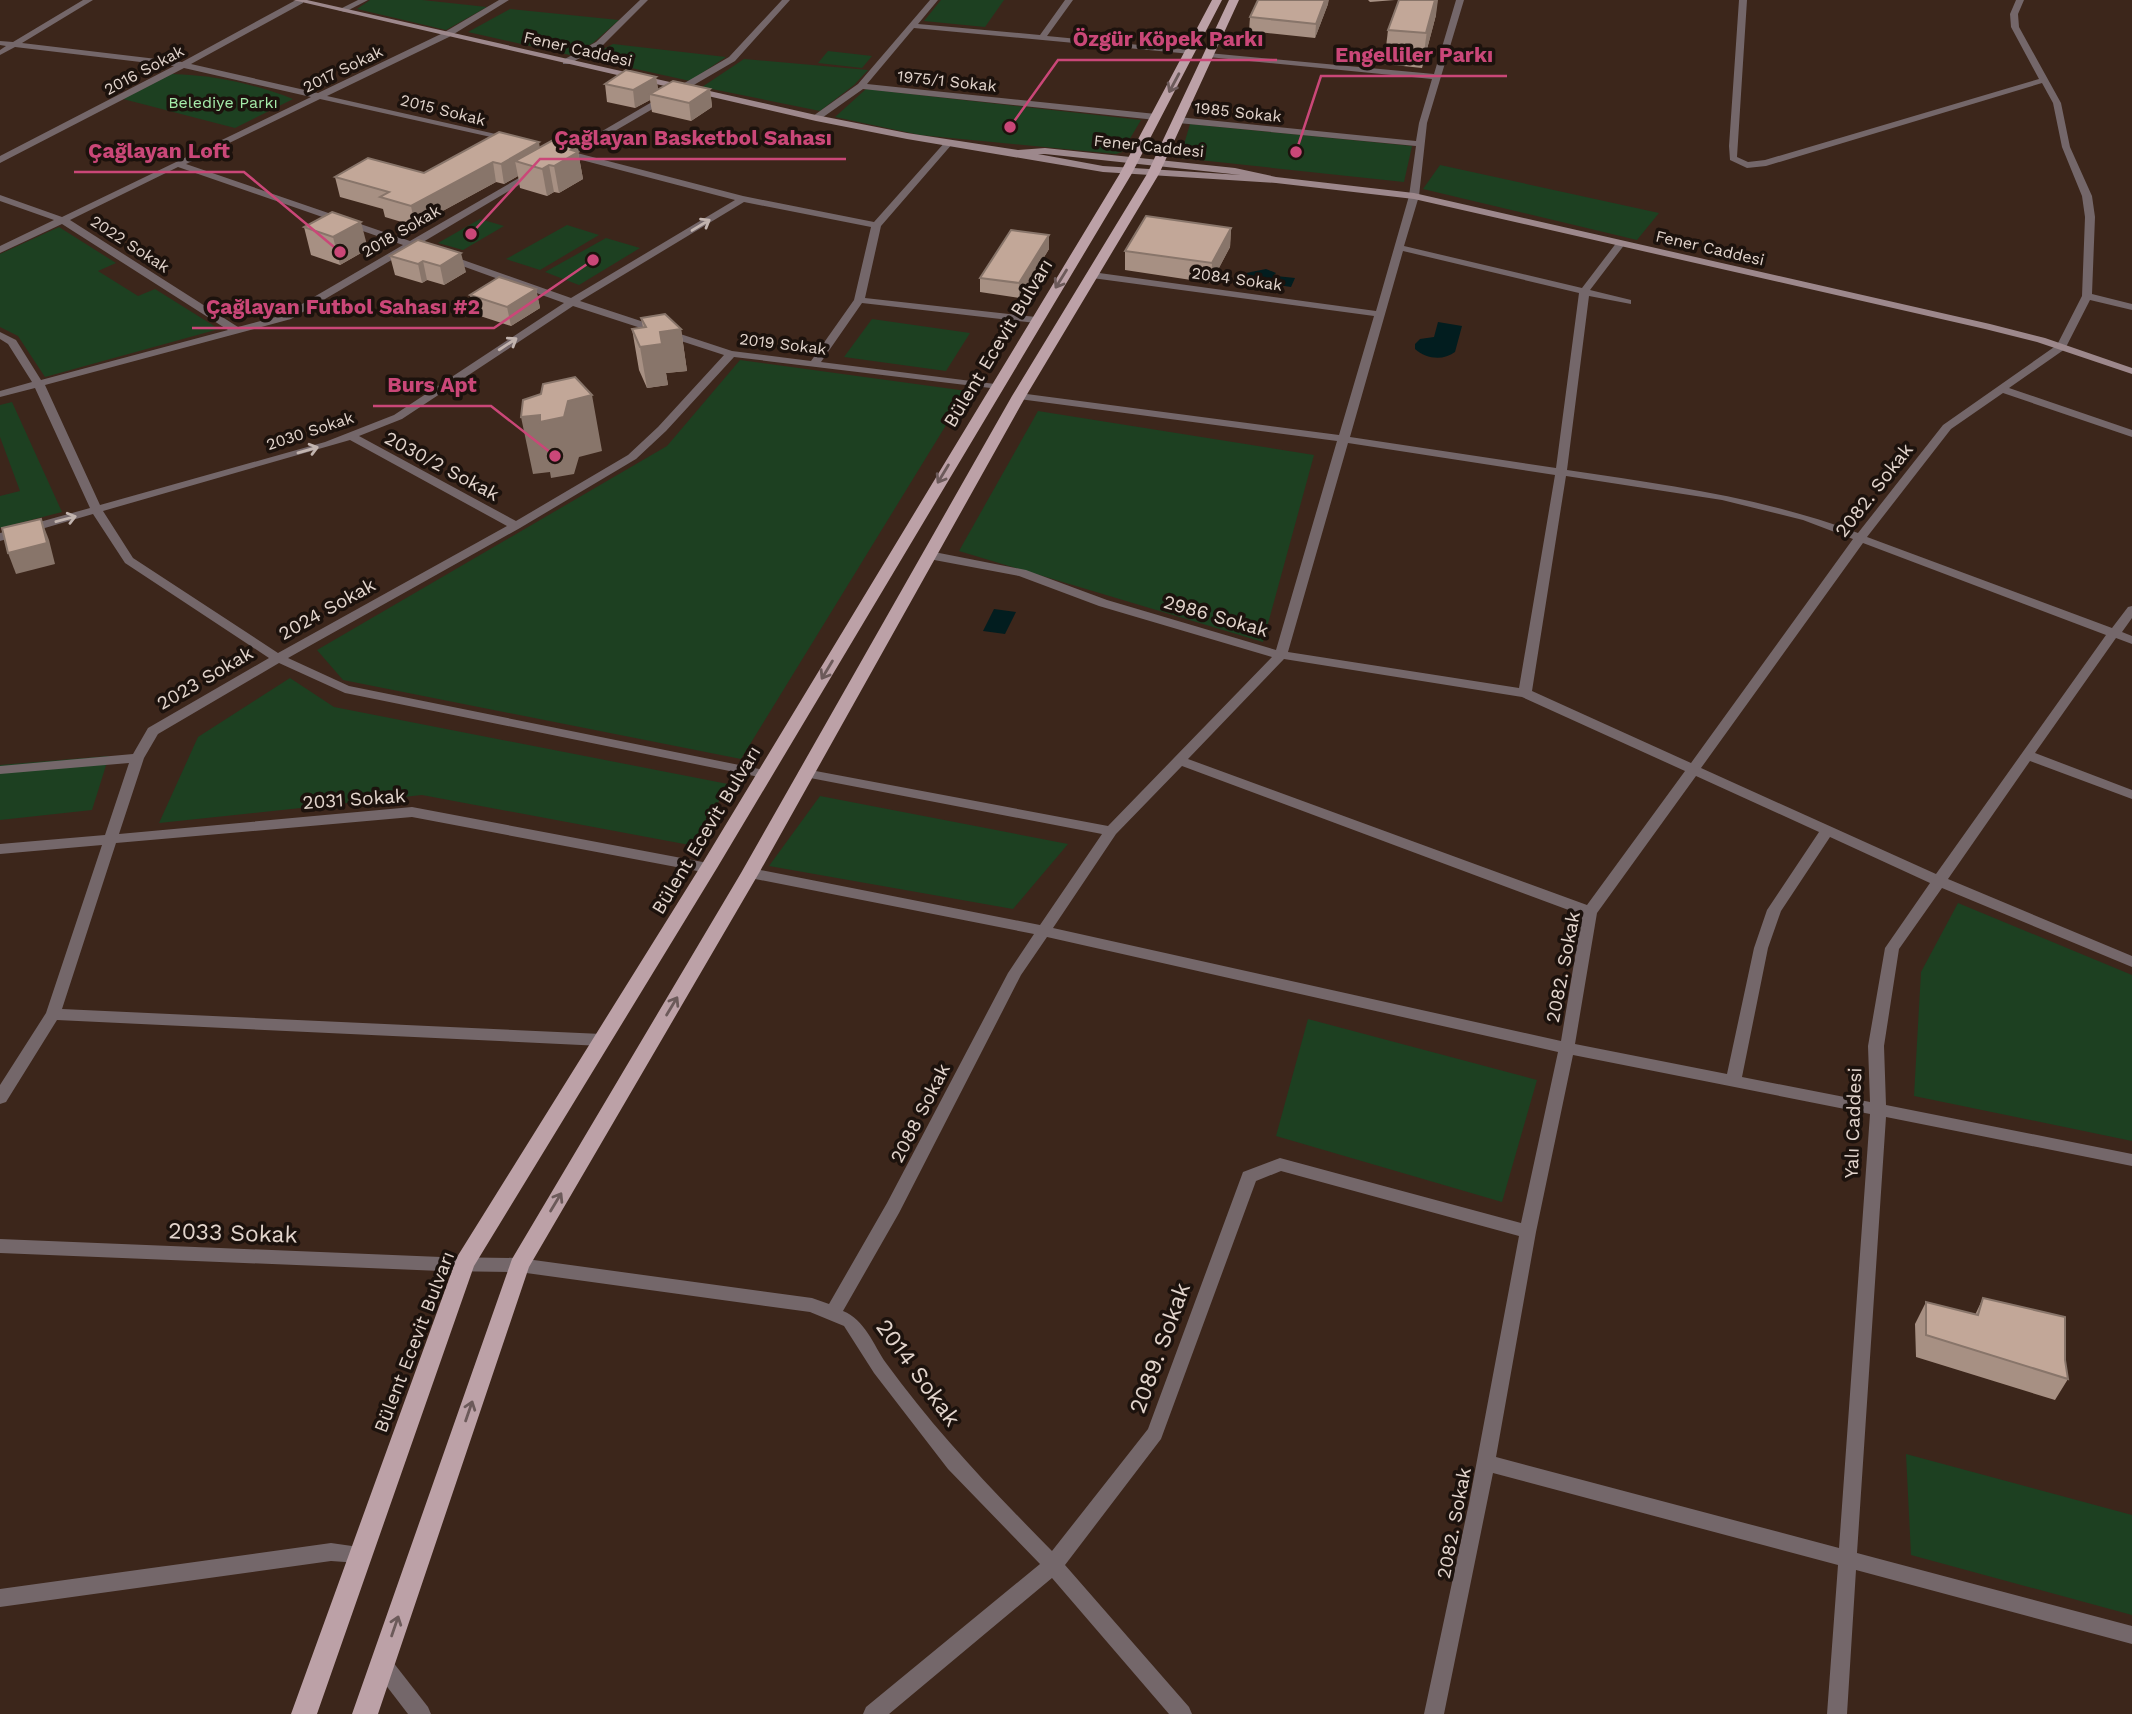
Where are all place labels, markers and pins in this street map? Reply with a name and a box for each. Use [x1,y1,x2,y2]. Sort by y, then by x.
callout: Özgür Köpek Parkı [1058,18,1277,60]
callout: Engelliler Parkı [1321,34,1507,76]
callout: Çağlayan Basketbol Sahası [540,117,846,159]
callout: Çağlayan Loft [74,130,244,172]
callout: Çağlayan Futbol Sahası #2 [192,286,494,328]
callout: Burs Apt [373,364,491,406]

